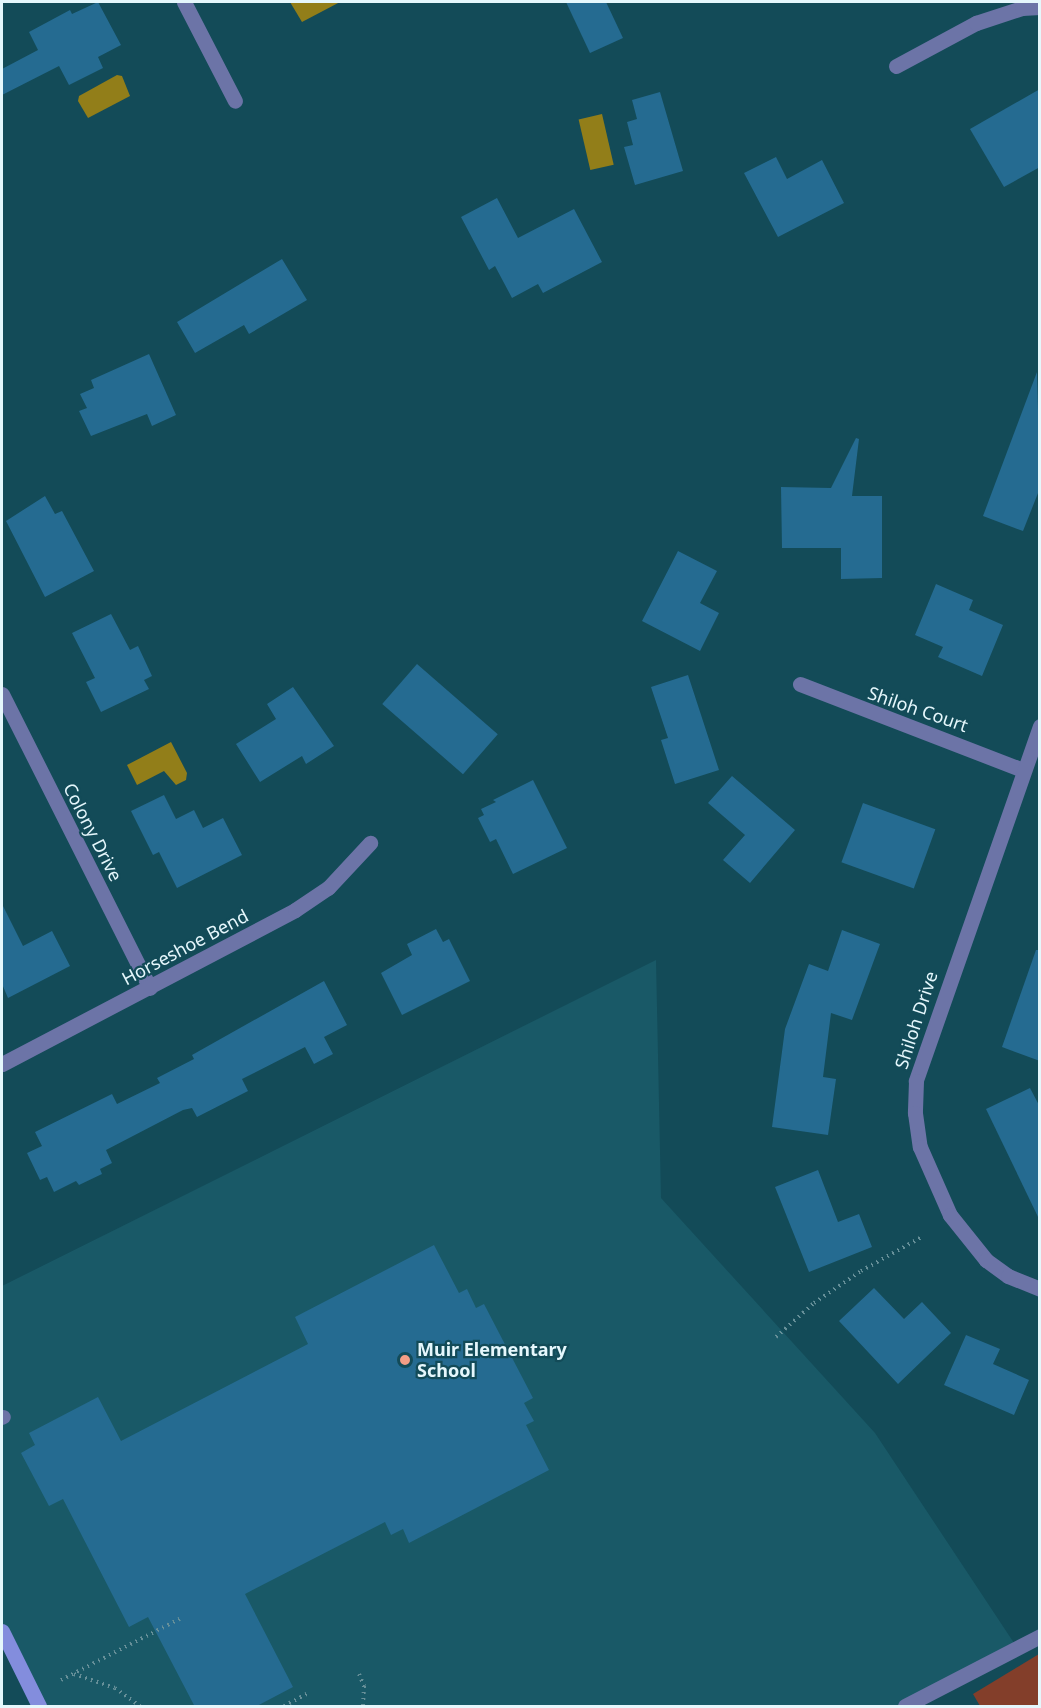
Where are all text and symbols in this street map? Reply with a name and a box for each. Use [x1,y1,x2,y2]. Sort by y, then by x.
street label: Shiloh Court [865,682,971,736]
street label: Colony Drive [59,779,127,885]
street label: Horseshoe Bend [118,905,252,989]
street label: Shiloh Drive [890,968,942,1072]
place label: Muir Elementary School [417,1339,567,1382]
marker: Muir Elementary School [398,1353,412,1367]

